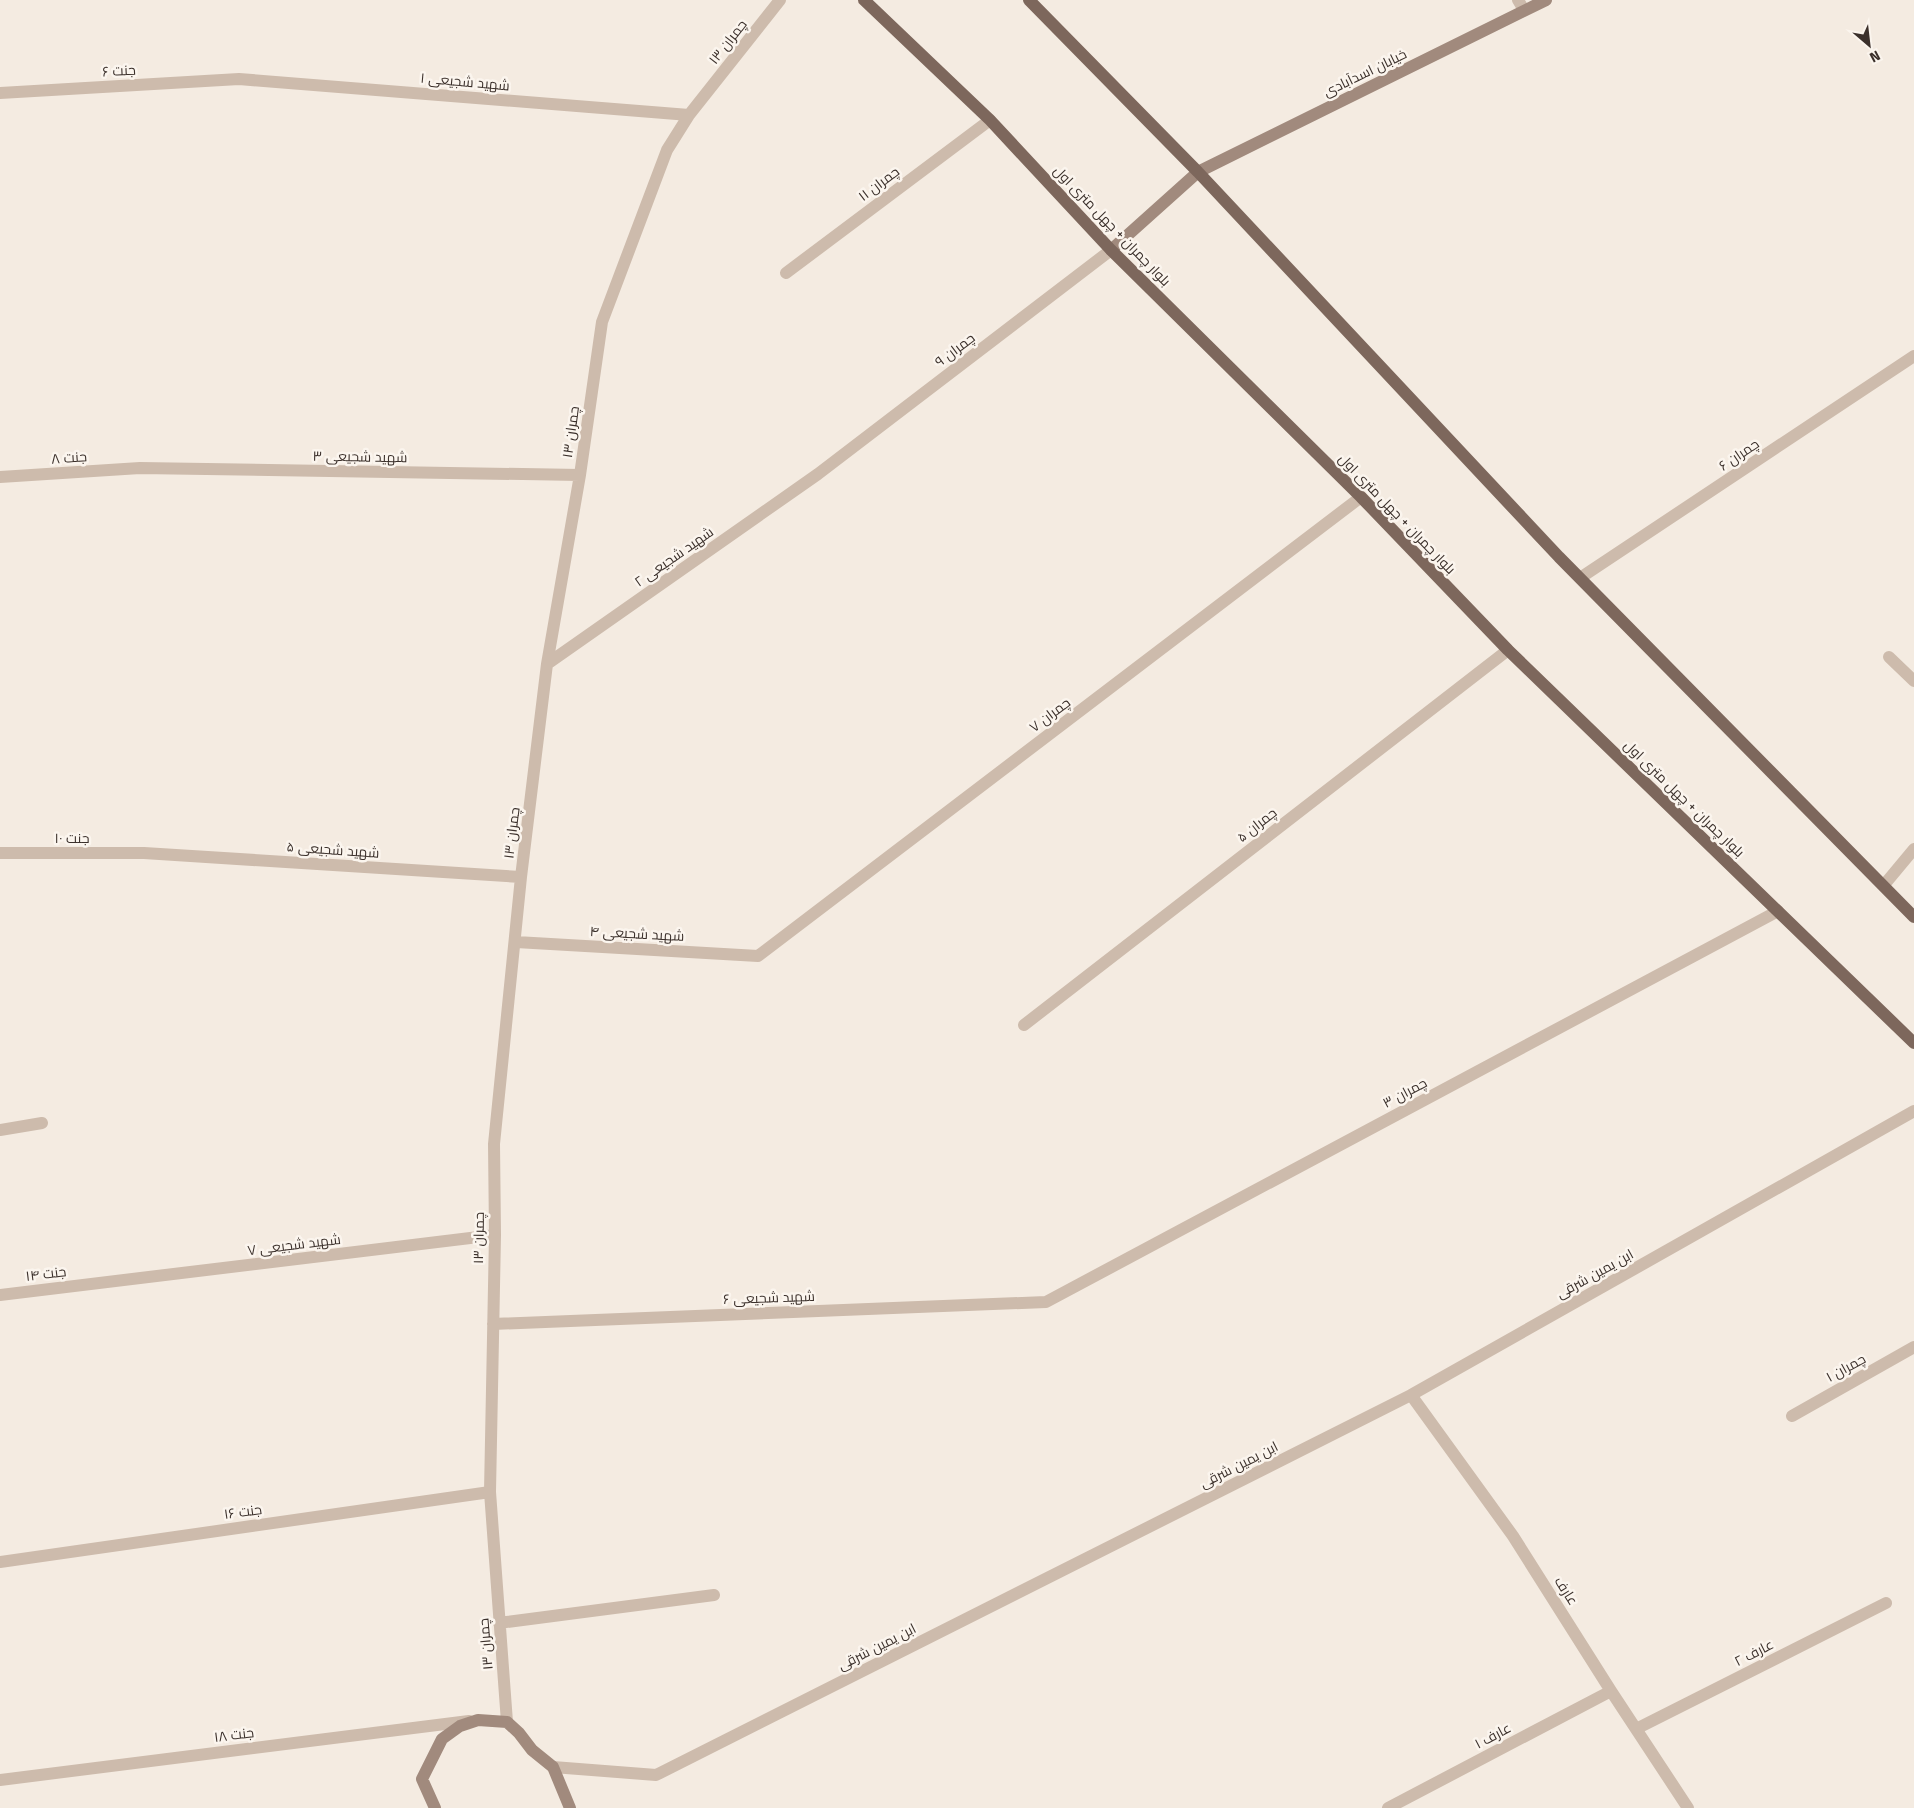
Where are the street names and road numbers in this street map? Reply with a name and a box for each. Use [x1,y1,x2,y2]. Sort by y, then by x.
street label: چمران ۱۳ [705,16,752,68]
street label: خیابان اسدآبادی [1321,45,1409,101]
street label: جنت ۶ [102,62,136,80]
street label: شهید شجیعی ۱ [420,70,510,94]
street label: بلوار چمران + چهل متری اول [1049,162,1174,291]
street label: چمران ۱۱ [855,163,903,206]
street label: چمران ۹ [932,330,979,371]
street label: چمران ۱۳ [559,405,584,459]
street label: چمران ۶ [1716,435,1763,475]
street label: جنت ۸ [51,448,87,468]
street label: شهید شجیعی ۳ [312,448,408,466]
street label: بلوار چمران + چهل متری اول [1334,450,1459,579]
street label: شهید شجیعی ۲ [631,523,717,591]
street label: چمران ۷ [1026,694,1074,737]
street label: بلوار چمران + چهل متری اول [1619,737,1748,862]
street label: چمران ۵ [1234,804,1281,847]
street label: چمران ۱۳ [500,806,525,860]
street label: جنت ۱۰ [55,830,89,847]
street label: شهید شجیعی ۵ [286,838,380,862]
street label: شهید شجیعی ۴ [589,923,685,945]
street label: چمران ۳ [1380,1074,1431,1113]
street label: چمران ۱۳ [470,1212,489,1264]
street label: شهید شجیعی ۷ [246,1231,342,1259]
street label: ابن یمین شرقی [1554,1246,1636,1302]
street label: جنت ۱۴ [25,1263,67,1285]
street label: شهید شجیعی ۶ [723,1288,815,1308]
street label: چمران ۱ [1823,1350,1869,1387]
street label: ابن یمین شرقی [1197,1438,1281,1492]
street label: جنت ۱۶ [223,1501,263,1523]
street label: عارف [1551,1574,1581,1608]
street label: چمران ۱۳ [475,1617,498,1671]
street label: ابن یمین شرقی [835,1620,919,1674]
street label: عارف ۲ [1732,1636,1776,1670]
street label: عارف ۱ [1472,1719,1514,1753]
street label: جنت ۱۸ [213,1724,255,1746]

